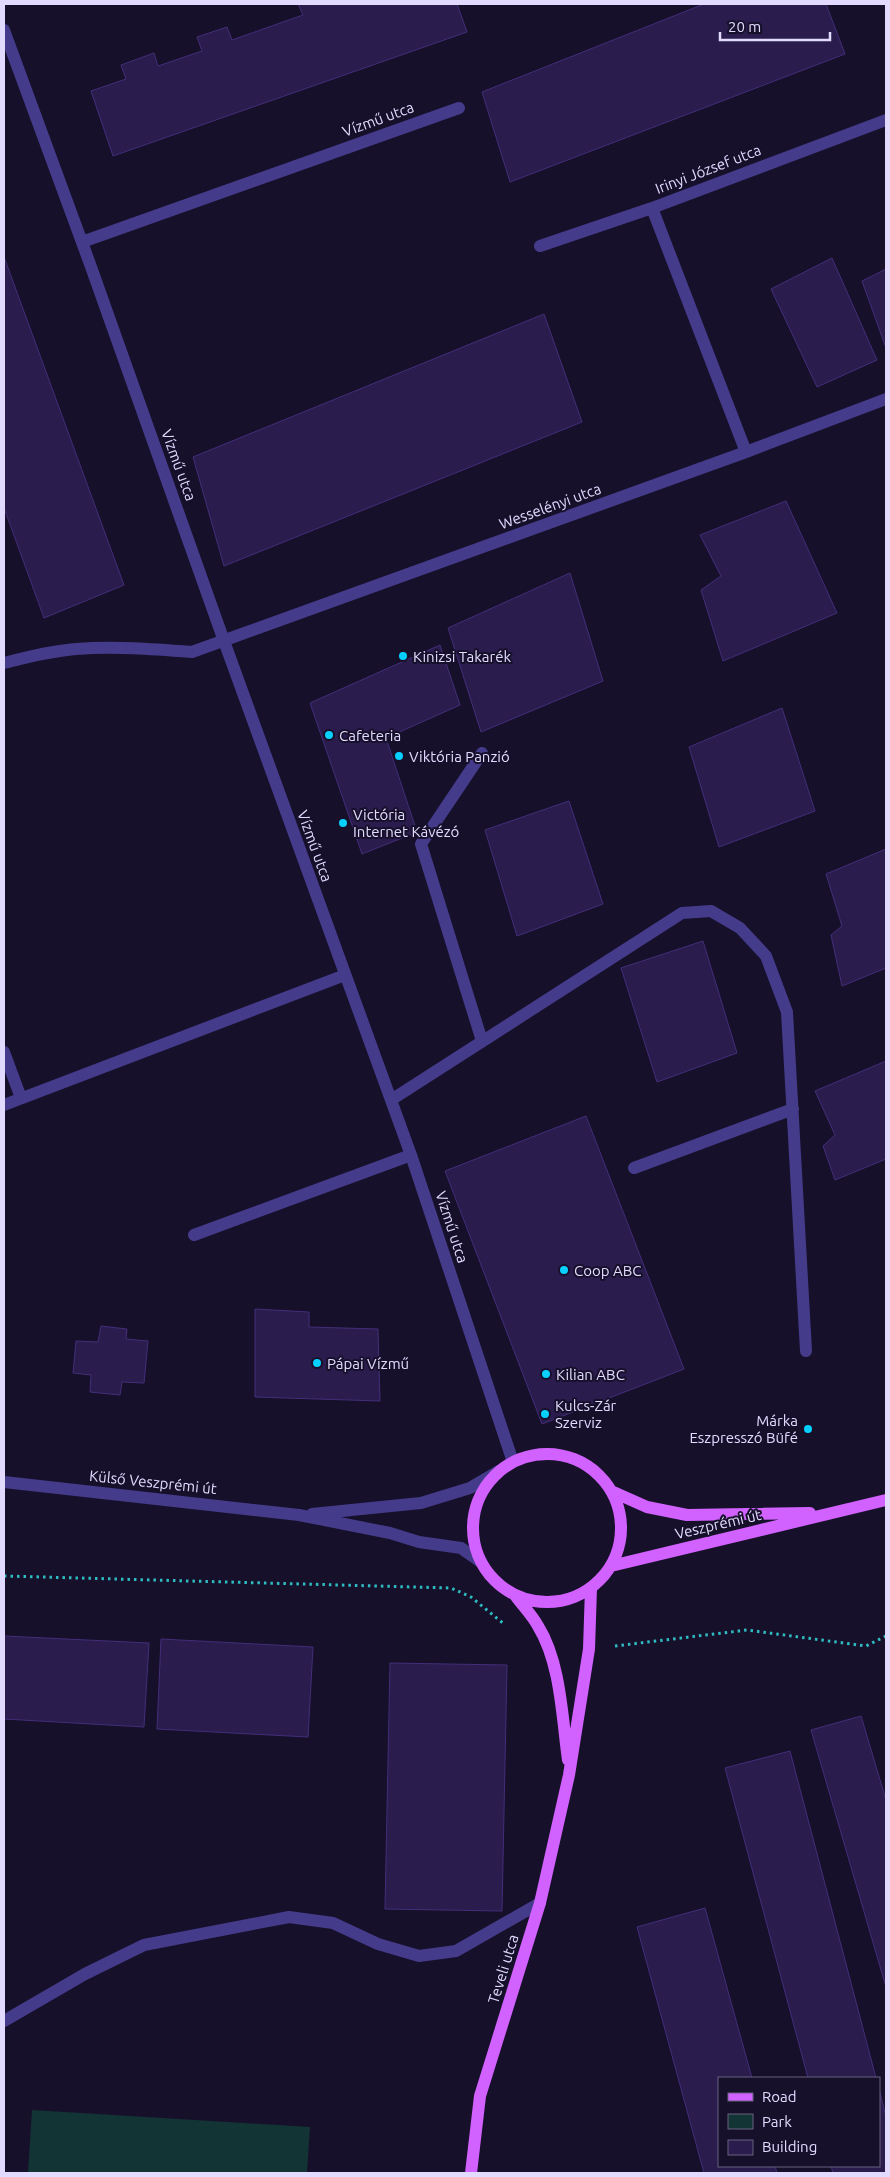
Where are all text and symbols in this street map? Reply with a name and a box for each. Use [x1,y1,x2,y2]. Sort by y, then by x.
scale bar [720,10,830,42]
text: 20 m [728,18,761,35]
street label: Vízmű utca [340,98,416,140]
street label: Irinyi József utca [653,141,763,197]
street label: Vízmű utca [158,427,200,503]
street label: Wesselényi utca [497,480,603,532]
place label: Kinizsi Takarék [413,648,511,665]
marker: Kinizsi Takarék [397,650,409,662]
place label: Cafeteria [339,727,401,744]
marker: Cafeteria [323,729,335,741]
place label: Viktória Panzió [409,748,510,765]
marker: Viktória Panzió [393,750,405,762]
place label: Victória Internet Kávézó [353,806,459,840]
street label: Vízmű utca [294,808,336,884]
marker: Victória Internet Kávézó [337,817,349,829]
street label: Vízmű utca [432,1189,472,1265]
place label: Coop ABC [574,1262,641,1279]
marker: Coop ABC [558,1264,570,1276]
place label: Pápai Vízmű [327,1355,409,1372]
marker: Pápai Vízmű [311,1357,323,1369]
place label: Kilian ABC [556,1366,625,1383]
marker: Kilian ABC [540,1368,552,1380]
place label: Kulcs-Zár Szerviz [555,1397,617,1431]
marker: Kulcs-Zár Szerviz [539,1408,551,1420]
place label: Márka Eszpresszó Büfé [689,1412,798,1446]
marker: Márka Eszpresszó Büfé [802,1423,814,1435]
street label: Külső Veszprémi út [88,1467,218,1497]
street label: Veszprémi út [673,1506,763,1542]
street label: Teveli utca [484,1932,522,2006]
legend [718,2077,880,2167]
text: Road [762,2088,797,2105]
text: Park [762,2113,792,2130]
text: Building [762,2138,817,2155]

